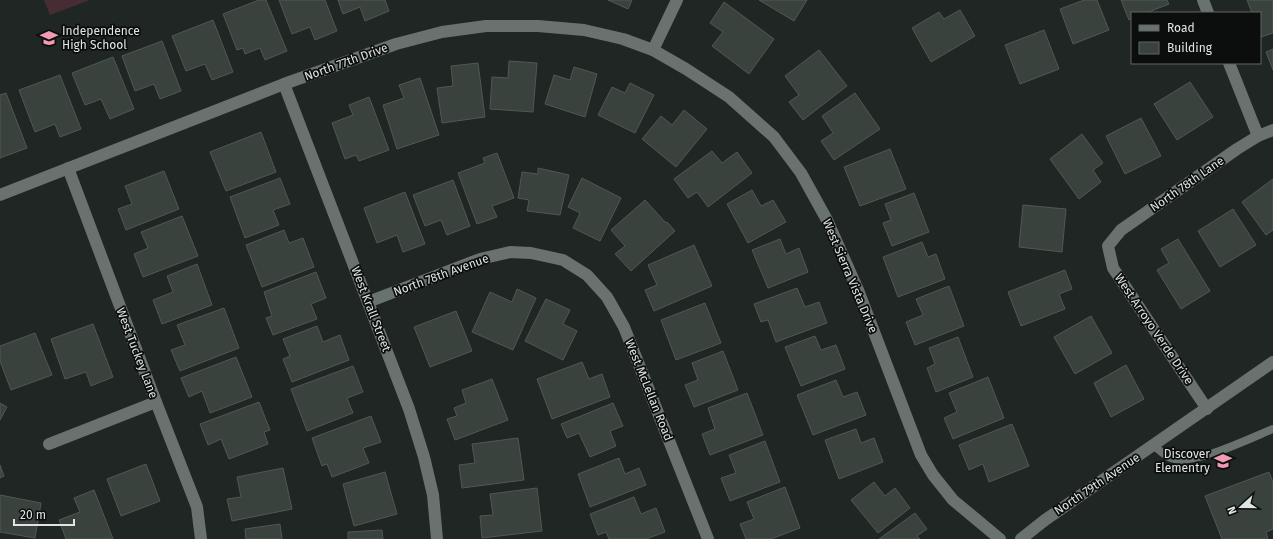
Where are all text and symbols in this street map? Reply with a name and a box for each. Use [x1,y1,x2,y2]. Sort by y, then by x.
legend [1131,12,1261,64]
text: Road [1167,21,1195,35]
place label: Independence High School [62,24,140,52]
school or university icon: Independence High School [39,28,59,48]
street label: North 77th Drive [302,40,390,84]
text: Building [1167,41,1213,55]
street label: North 78th Lane [1148,153,1226,215]
street label: West Sierra Vista Drive [820,217,880,335]
street label: North 78th Avenue [391,251,491,299]
street label: West Krall Street [348,265,394,354]
street label: West Arroyo Verde Drive [1112,271,1196,387]
street label: West Tuckey Lane [113,306,161,400]
street label: West McLellan Road [622,337,676,443]
place label: Discover Elementry [1155,447,1210,475]
street label: North 79th Avenue [1052,450,1142,518]
school or university icon: Discover Elementry [1213,451,1233,471]
north arrow [1221,487,1261,527]
scale bar [14,501,74,527]
text: N [1225,505,1240,516]
text: 20 m [20,508,46,522]

